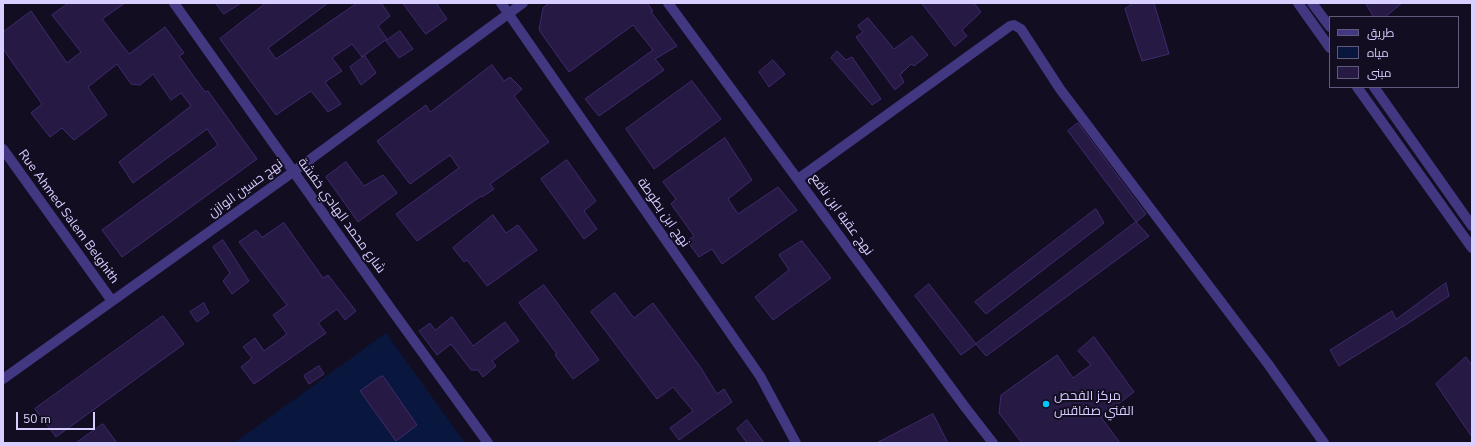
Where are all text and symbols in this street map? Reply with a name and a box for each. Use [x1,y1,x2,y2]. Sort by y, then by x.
legend [1329,16,1459,88]
text: طريق [1367,25,1394,41]
text: مياه [1367,45,1389,61]
text: مبنى [1367,65,1392,81]
street label: Rue Ahmed Salem Belghith [14,147,122,287]
street label: شارع محمد الهادي خفشة [294,155,388,277]
street label: نهج حسين الوازن [206,157,286,221]
street label: نهج عقبة ابن نافع [806,171,876,259]
street label: نهج ابن بطوطة [633,175,693,251]
place label: مركز الفحص الفني صفاقس [1054,389,1134,420]
marker: مركز الفحص الفني صفاقس [1041,399,1051,409]
scale bar [18,404,97,430]
text: 50 m [23,411,51,427]

